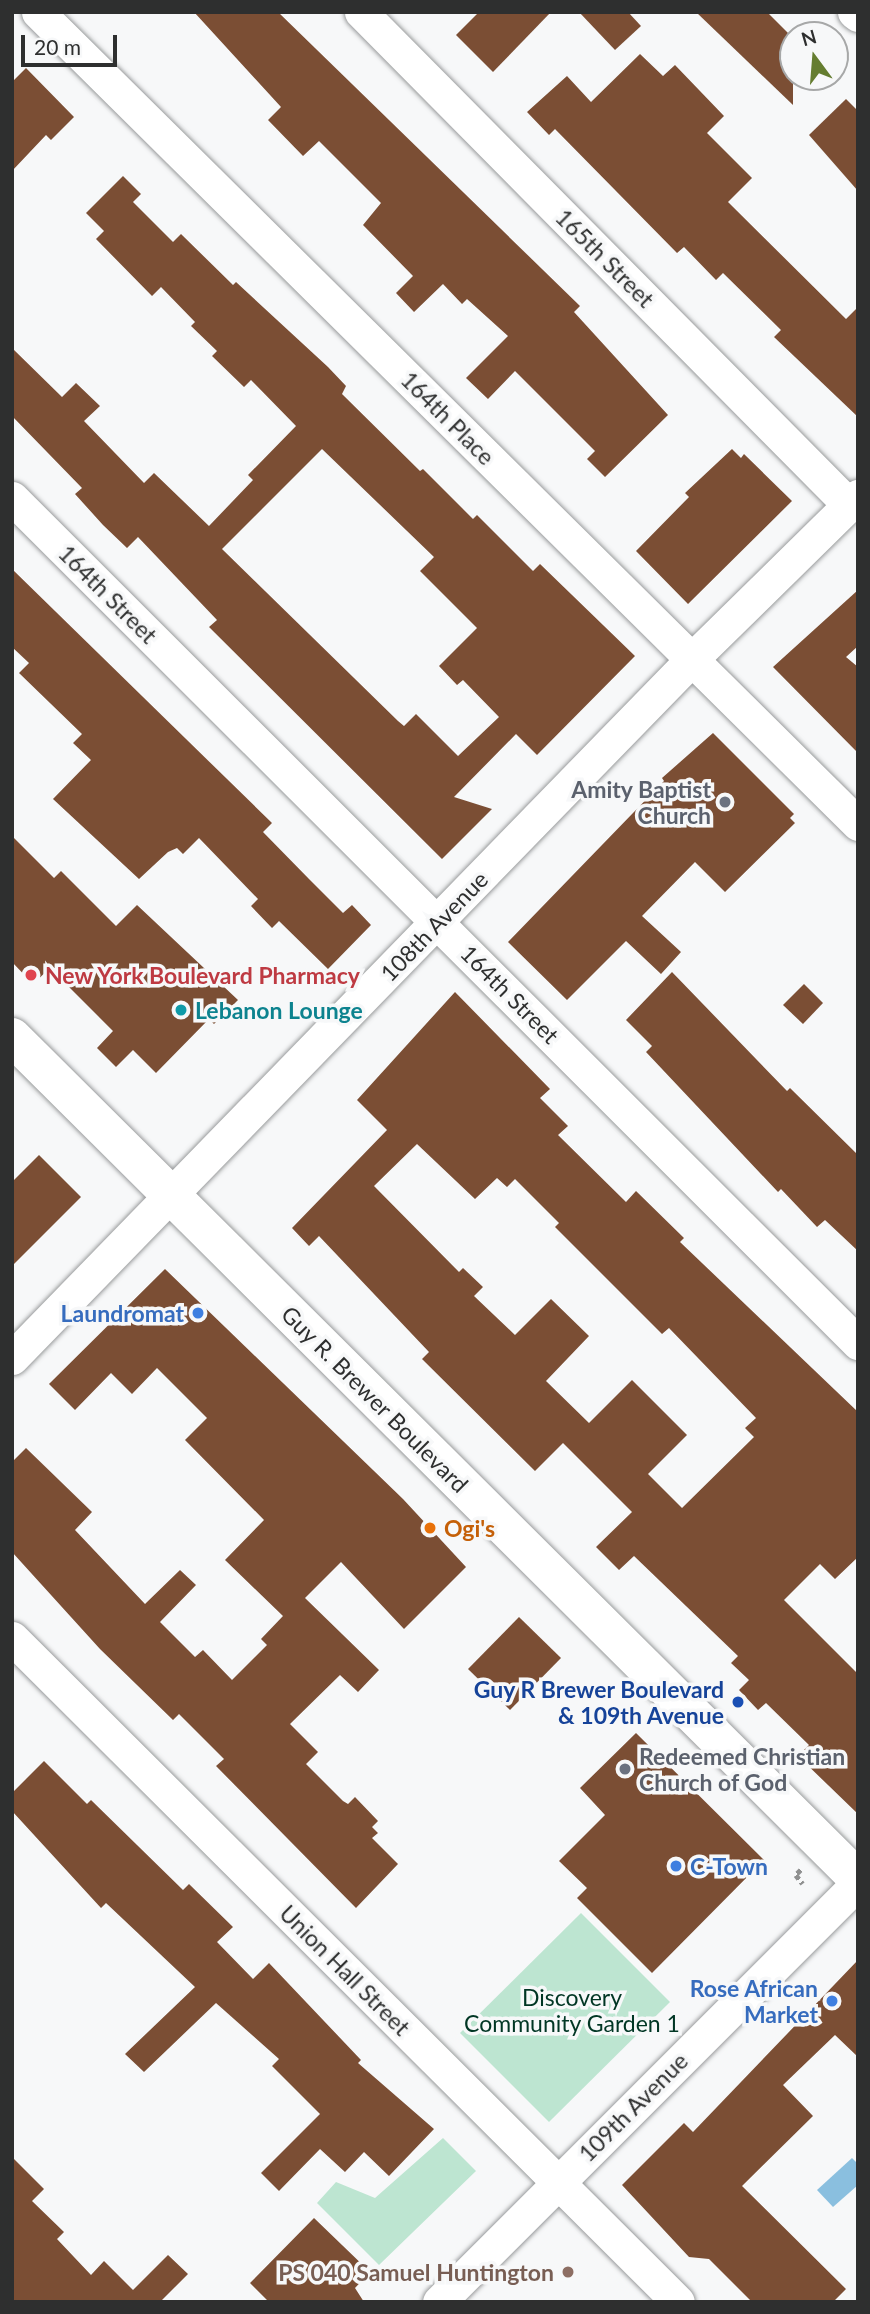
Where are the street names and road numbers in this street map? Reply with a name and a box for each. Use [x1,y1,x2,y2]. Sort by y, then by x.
street label: 165th Street [550,203,660,313]
street label: 164th Place [396,366,500,470]
street label: 164th Street [53,539,163,649]
street label: 108th Avenue [374,865,494,987]
street label: 164th Street [455,939,565,1049]
street label: Guy R. Brewer Boulevard [276,1300,474,1498]
street label: Union Hall Street [274,1899,416,2041]
street label: 109th Avenue [573,2047,693,2167]

